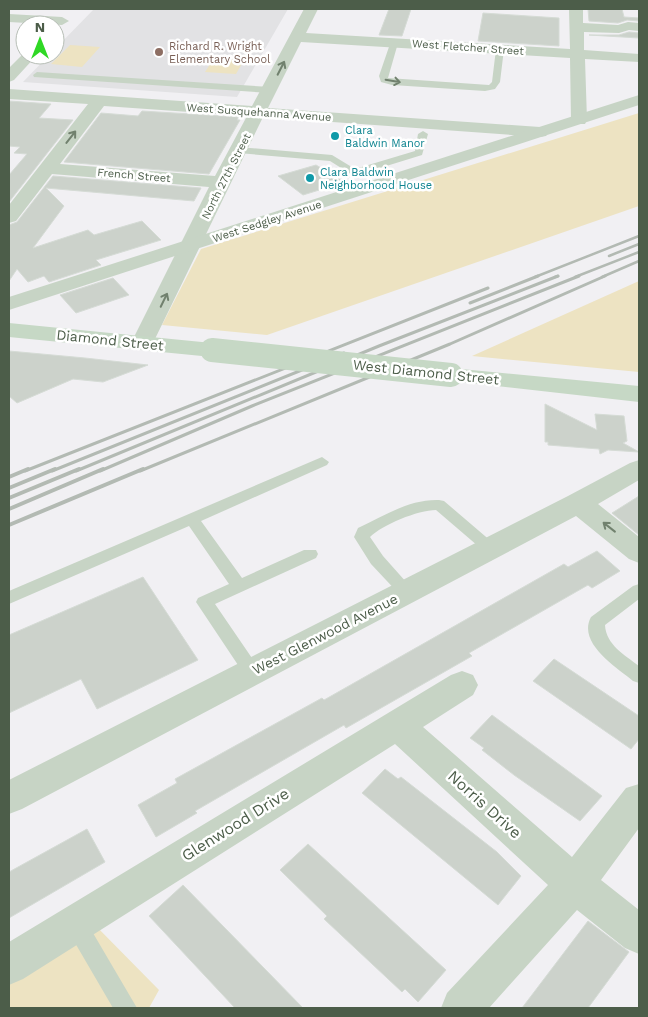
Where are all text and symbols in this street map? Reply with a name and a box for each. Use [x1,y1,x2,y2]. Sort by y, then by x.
north arrow [15,15,65,65]
text: N [35,19,45,35]
street label: West Fletcher Street [412,37,525,58]
place label: Richard R. Wright Elementary School [169,40,271,66]
marker: Richard R. Wright Elementary School [153,46,165,58]
one-way arrow [276,61,286,76]
one-way arrow [385,77,401,87]
street label: West Susquehanna Avenue [186,101,332,124]
place label: Clara Baldwin Manor [345,124,425,150]
marker: Clara Baldwin Manor [329,130,341,142]
one-way arrow [66,131,77,144]
street label: North 27th Street [199,131,254,221]
street label: French Street [97,166,172,185]
place label: Clara Baldwin Neighborhood House [320,166,432,192]
marker: Clara Baldwin Neighborhood House [304,172,316,184]
street label: West Sedgley Avenue [211,198,323,245]
one-way arrow [159,292,169,307]
street label: Diamond Street [56,326,165,354]
street label: West Diamond Street [352,356,500,388]
one-way arrow [603,522,616,533]
street label: West Glenwood Avenue [250,590,400,678]
street label: Norris Drive [444,766,525,842]
street label: Glenwood Drive [178,784,292,865]

